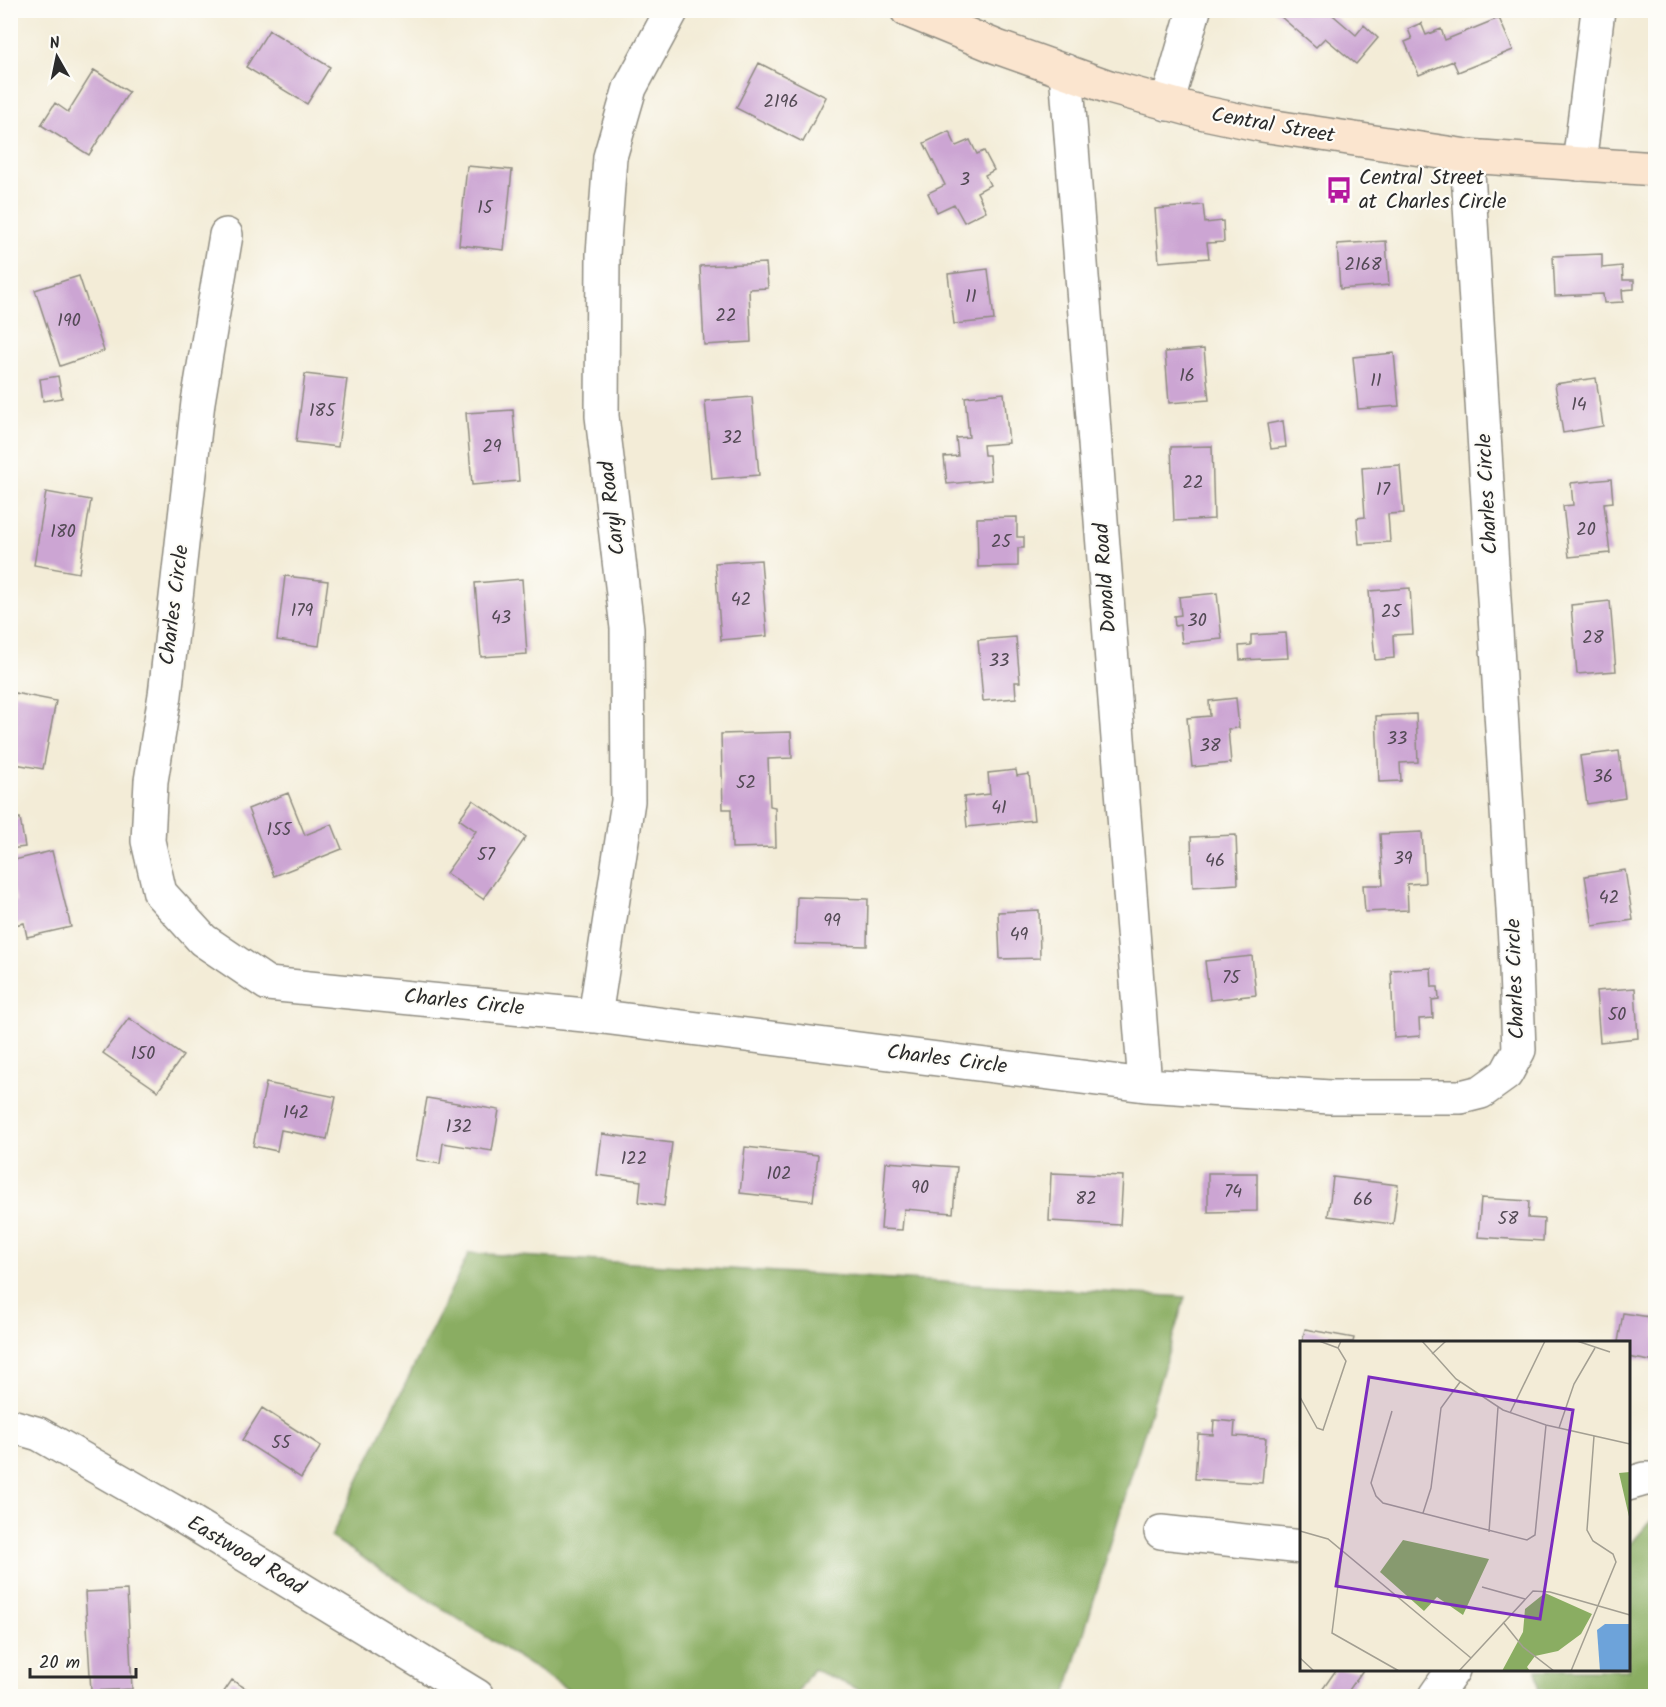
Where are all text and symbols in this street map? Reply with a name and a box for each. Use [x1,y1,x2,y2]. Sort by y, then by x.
north arrow [27,27,87,87]
text: N [48,31,62,57]
house number: 2196 [764,88,798,117]
street label: Central Street [1209,99,1338,153]
place label: Central Street at Charles Circle [1359,162,1507,219]
house number: 3 [960,166,970,195]
bus stop icon: Central Street at Charles Circle [1324,175,1354,205]
house number: 15 [477,194,494,223]
house number: 2168 [1345,251,1382,280]
house number: 11 [965,283,977,312]
house number: 22 [716,302,736,331]
house number: 190 [57,307,81,336]
house number: 16 [1179,362,1195,391]
house number: 11 [1370,367,1382,396]
house number: 14 [1571,391,1587,420]
house number: 185 [309,397,336,426]
house number: 32 [722,424,742,453]
street label: Charles Circle [1468,432,1508,555]
house number: 29 [482,433,502,462]
street label: Caryl Road [591,458,635,557]
house number: 22 [1183,469,1203,498]
house number: 17 [1376,476,1391,505]
house number: 20 [1576,516,1596,545]
house number: 180 [50,518,76,547]
street label: Donald Road [1086,521,1126,634]
house number: 25 [991,528,1012,557]
street label: Charles Circle [151,542,199,667]
house number: 42 [731,586,751,615]
house number: 179 [291,597,314,626]
house number: 25 [1381,598,1402,627]
house number: 43 [491,604,511,633]
house number: 30 [1187,607,1207,636]
house number: 28 [1582,624,1604,653]
house number: 33 [989,647,1009,676]
house number: 33 [1387,725,1407,754]
house number: 38 [1199,732,1221,761]
house number: 36 [1593,763,1613,792]
house number: 52 [736,769,756,798]
house number: 41 [991,794,1007,823]
house number: 155 [267,816,293,845]
house number: 57 [477,841,496,870]
house number: 39 [1393,845,1413,874]
house number: 46 [1205,847,1225,876]
house number: 42 [1599,884,1619,913]
house number: 99 [823,907,841,936]
street label: Charles Circle [1497,917,1535,1040]
house number: 49 [1010,921,1029,950]
house number: 75 [1222,964,1241,993]
street label: Charles Circle [402,980,526,1026]
house number: 50 [1608,1001,1626,1030]
street label: Charles Circle [885,1036,1010,1084]
house number: 150 [131,1040,155,1069]
house number: 142 [283,1099,309,1128]
house number: 132 [446,1113,472,1142]
house number: 122 [621,1145,647,1174]
house number: 102 [766,1160,792,1189]
house number: 90 [911,1174,929,1203]
house number: 74 [1224,1178,1242,1207]
house number: 82 [1075,1185,1097,1214]
house number: 66 [1353,1186,1373,1215]
house number: 58 [1498,1205,1518,1234]
inset map [1300,1341,1630,1671]
house number: 55 [271,1429,292,1458]
street label: Eastwood Road [180,1508,312,1605]
scale bar [30,1641,136,1679]
text: 20 m [39,1649,80,1678]

